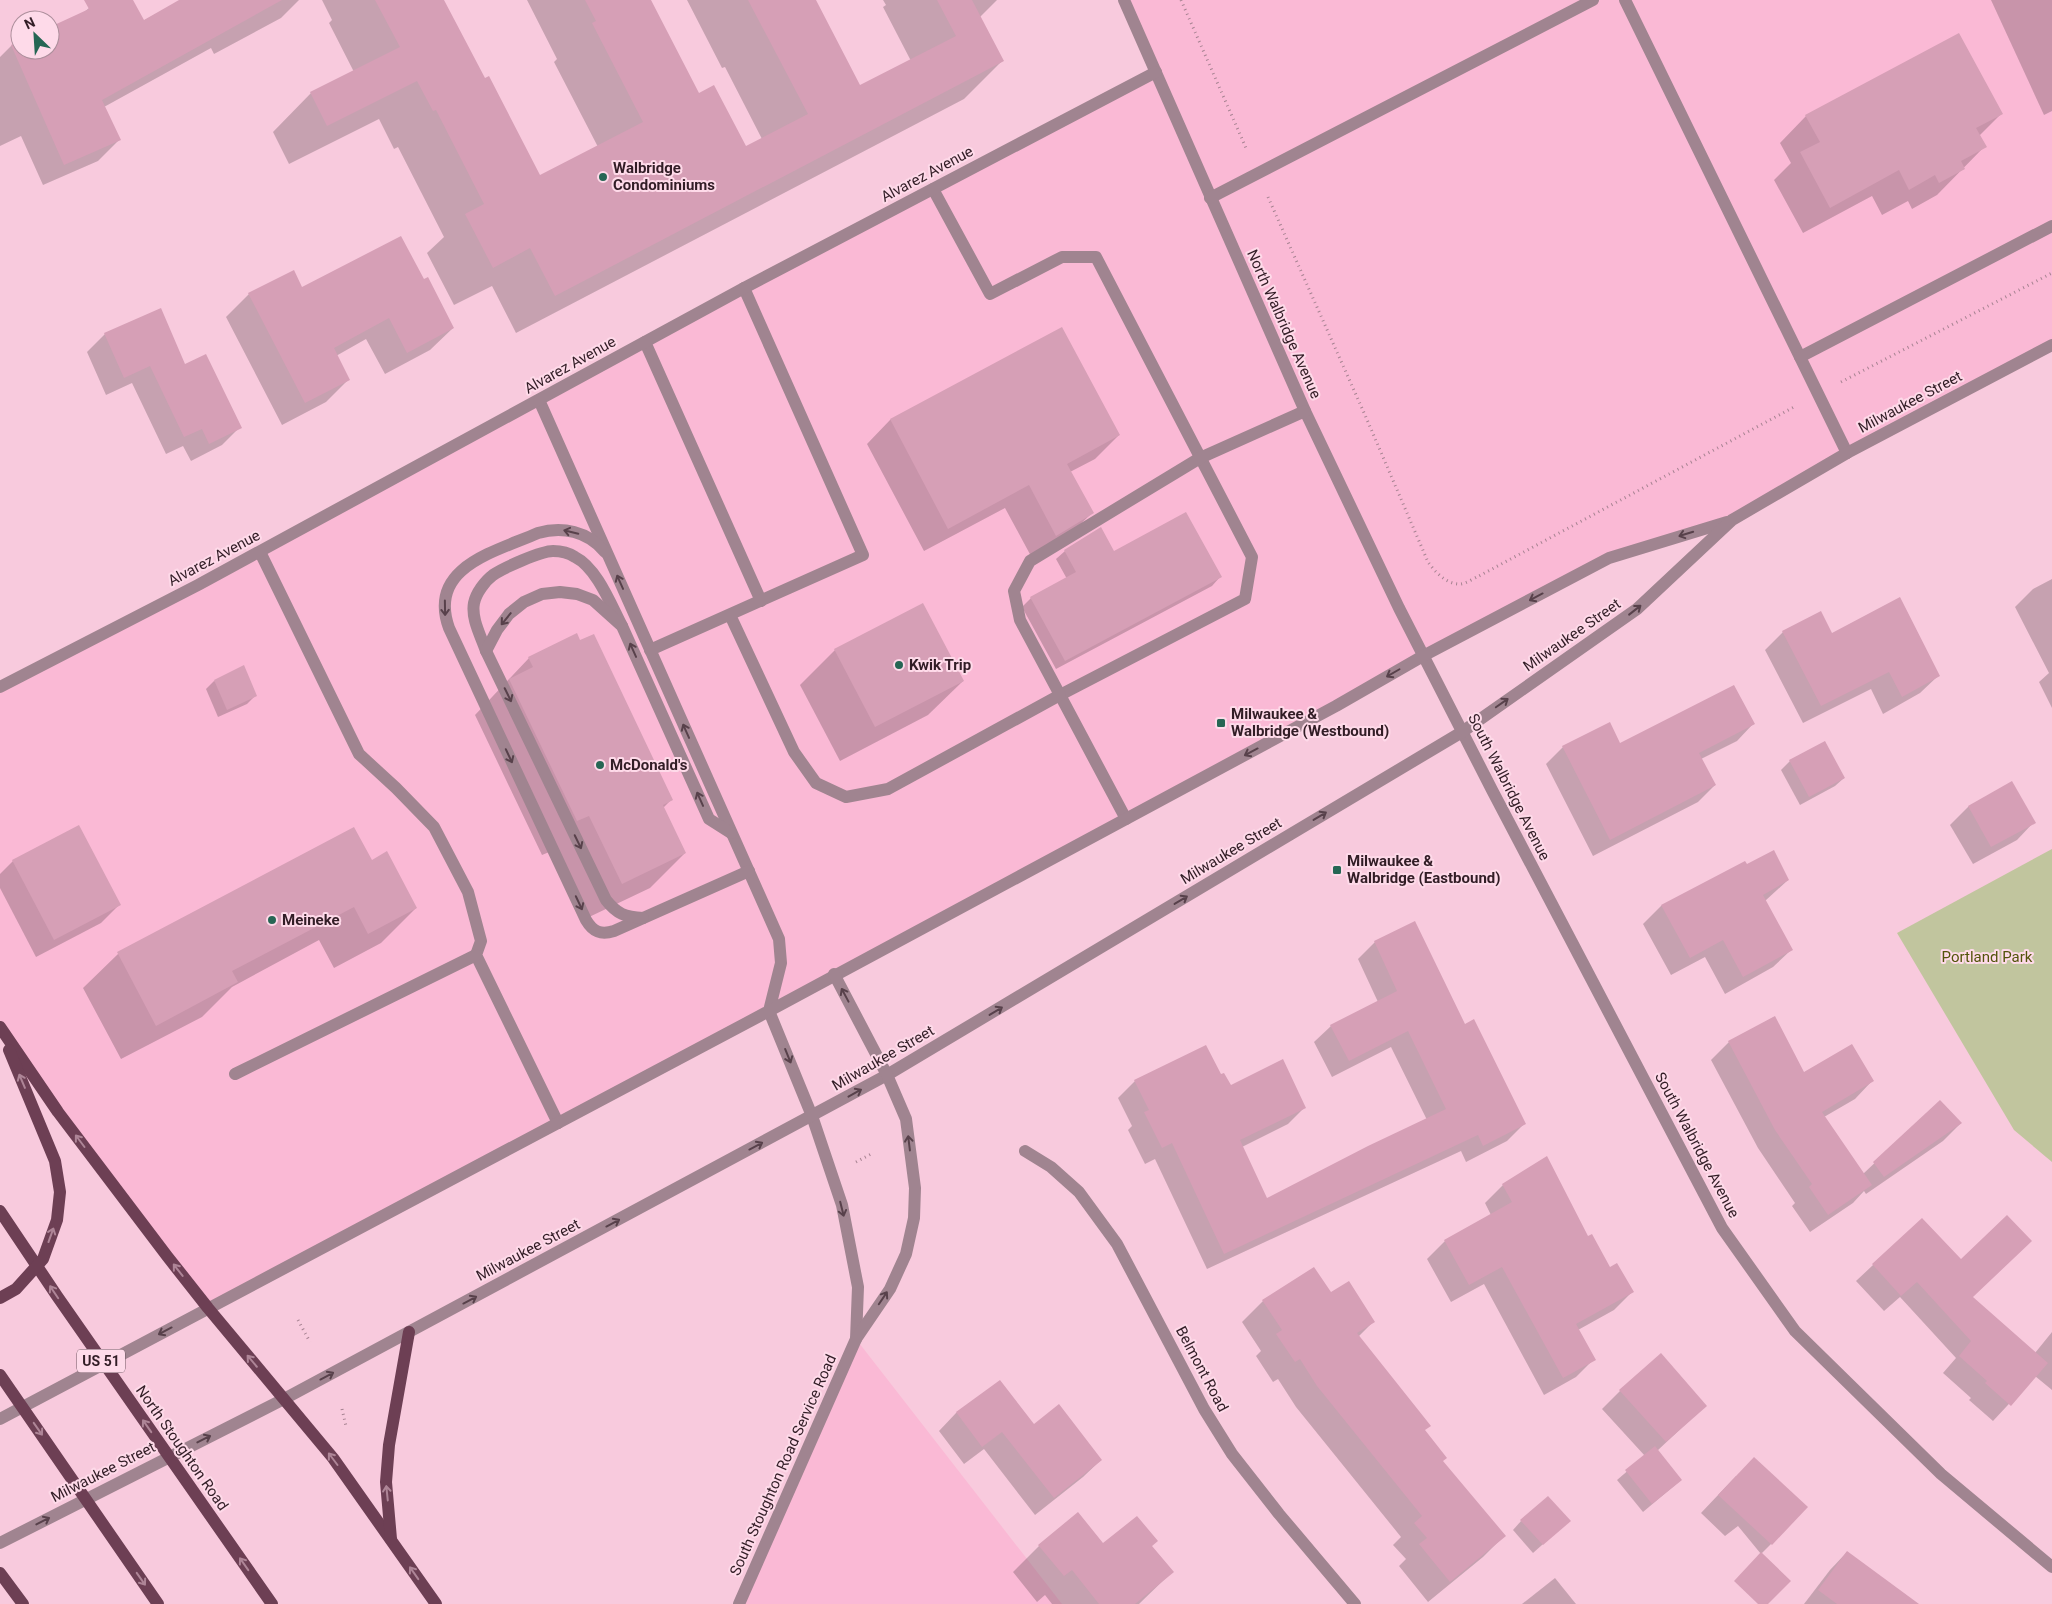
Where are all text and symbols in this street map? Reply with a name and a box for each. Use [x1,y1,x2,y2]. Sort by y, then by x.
north arrow [10,10,60,60]
text: N [22,14,37,33]
street label: Alvarez Avenue [878,142,976,206]
place label: Walbridge Condominiums [613,159,715,194]
marker: Walbridge Condominiums [597,171,609,183]
street label: North Walbridge Avenue [1243,247,1325,401]
street label: Alvarez Avenue [521,332,619,398]
street label: Milwaukee Street [1855,367,1965,437]
street label: Alvarez Avenue [165,526,263,590]
one-way arrow [563,527,579,536]
one-way arrow [1678,530,1694,540]
one-way arrow [615,575,625,590]
one-way arrow [1529,592,1544,602]
street label: Milwaukee Street [1520,595,1624,675]
one-way arrow [440,600,450,616]
one-way arrow [1628,604,1641,615]
one-way arrow [501,612,512,625]
one-way arrow [628,643,637,658]
place label: Kwik Trip [909,656,971,674]
marker: Kwik Trip [893,659,905,671]
one-way arrow [1386,669,1401,679]
one-way arrow [503,687,513,702]
one-way arrow [1495,698,1509,708]
place label: Milwaukee & Walbridge (Westbound) [1231,705,1389,740]
street label: South Walbridge Avenue [1464,711,1554,863]
marker: Milwaukee & Walbridge (Westbound) [1215,717,1227,729]
one-way arrow [681,724,691,739]
one-way arrow [505,748,515,763]
one-way arrow [1244,748,1259,757]
place label: McDonald's [610,756,688,774]
marker: McDonald's [594,759,606,771]
one-way arrow [694,792,704,807]
one-way arrow [1313,811,1327,821]
street label: Milwaukee Street [1177,814,1285,888]
one-way arrow [573,834,583,849]
place label: Milwaukee & Walbridge (Eastbound) [1347,852,1501,887]
marker: Milwaukee & Walbridge (Eastbound) [1331,864,1343,876]
one-way arrow [1173,895,1187,905]
one-way arrow [574,896,584,911]
place label: Meineke [282,911,340,929]
marker: Meineke [266,914,278,926]
park label: Portland Park [1942,948,2033,966]
one-way arrow [840,987,850,1002]
one-way arrow [988,1006,1002,1016]
street label: Milwaukee Street [829,1021,937,1094]
one-way arrow [783,1048,793,1063]
street label: South Walbridge Avenue [1651,1069,1743,1221]
one-way arrow [17,1074,27,1089]
one-way arrow [847,1088,862,1097]
one-way arrow [75,1134,86,1147]
one-way arrow [904,1135,914,1151]
one-way arrow [749,1141,764,1151]
one-way arrow [838,1200,847,1216]
street label: Milwaukee Street [473,1215,583,1285]
one-way arrow [606,1218,621,1228]
one-way arrow [47,1228,56,1243]
one-way arrow [173,1264,184,1277]
one-way arrow [49,1286,59,1300]
one-way arrow [878,1292,888,1306]
one-way arrow [462,1294,477,1304]
street label: Belmont Road [1172,1323,1232,1415]
one-way arrow [158,1326,173,1336]
road number: US 51 [77,1350,125,1372]
street label: South Stoughton Road Service Road [726,1352,840,1578]
one-way arrow [247,1355,258,1368]
one-way arrow [319,1371,334,1381]
street label: North Stoughton Road [132,1382,232,1514]
one-way arrow [142,1419,152,1433]
one-way arrow [33,1422,43,1436]
one-way arrow [196,1434,211,1443]
street label: Milwaukee Street [48,1438,158,1506]
one-way arrow [328,1453,339,1466]
one-way arrow [382,1485,392,1501]
one-way arrow [36,1516,51,1526]
one-way arrow [239,1557,249,1571]
one-way arrow [409,1566,419,1580]
one-way arrow [136,1572,146,1586]

